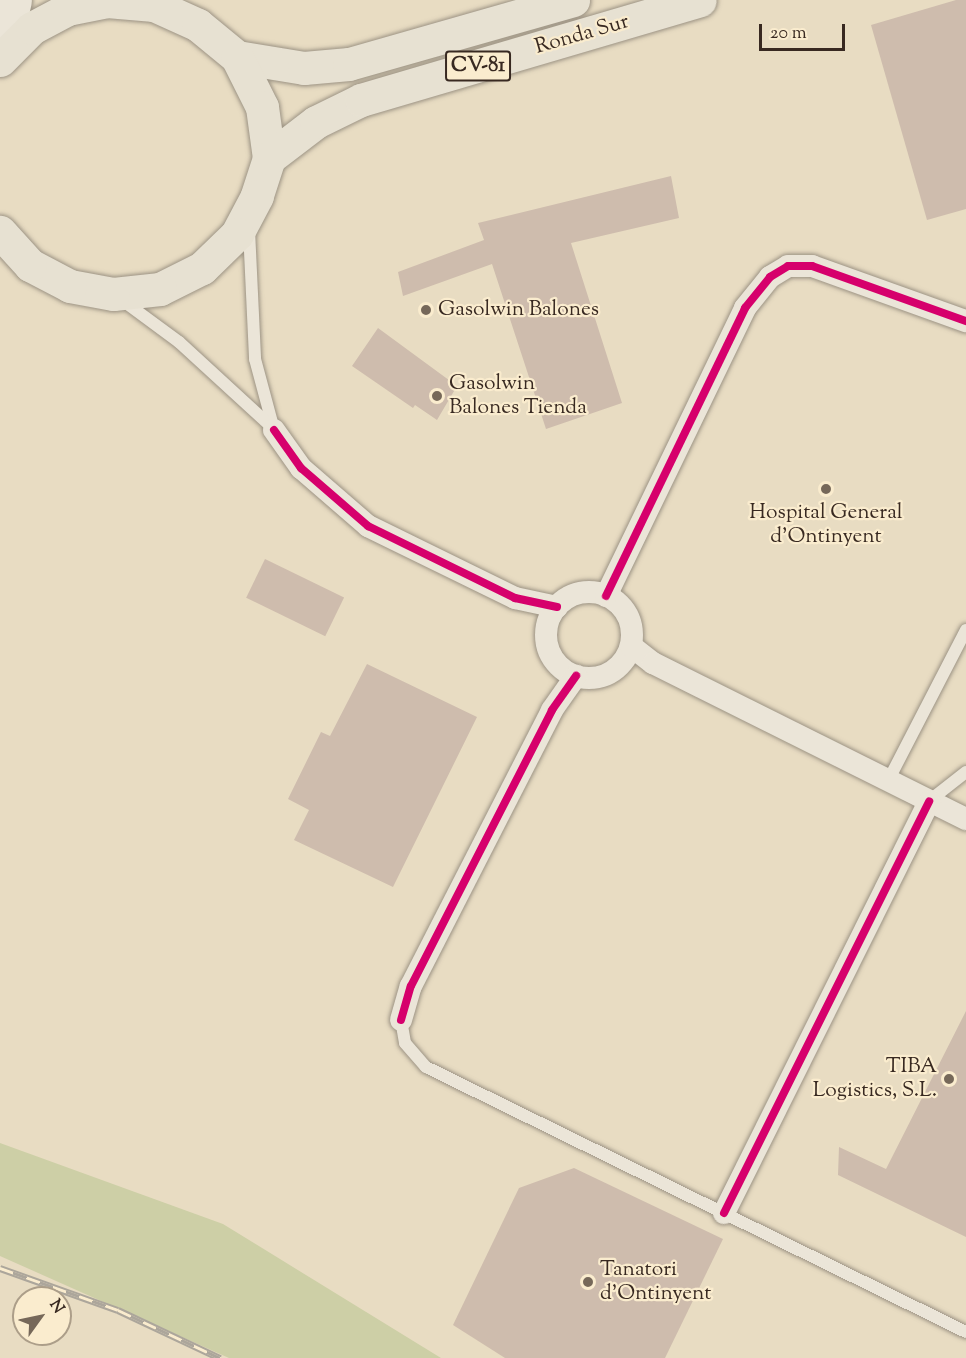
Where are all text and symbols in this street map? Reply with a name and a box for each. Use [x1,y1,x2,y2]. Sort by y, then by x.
street label: Ronda Sur [532,10,632,60]
scale bar [762,12,848,50]
text: 20 m [770,21,807,47]
road number: CV-81 [445,49,511,83]
place label: Gasolwin Balones [438,297,599,323]
marker: Gasolwin Balones [419,303,433,317]
place label: Gasolwin Balones Tienda [449,371,587,421]
marker: Gasolwin Balones Tienda [430,389,444,403]
marker: Hospital General d'Ontinyent [817,480,835,498]
place label: Hospital General d'Ontinyent [749,500,903,550]
place label: TIBA Logistics, S.L. [813,1054,937,1104]
marker: TIBA Logistics, S.L. [942,1072,956,1086]
place label: Tanatori d'Ontinyent [600,1257,711,1307]
marker: Tanatori d'Ontinyent [581,1275,595,1289]
north arrow [12,1286,72,1346]
text: N [43,1295,69,1319]

